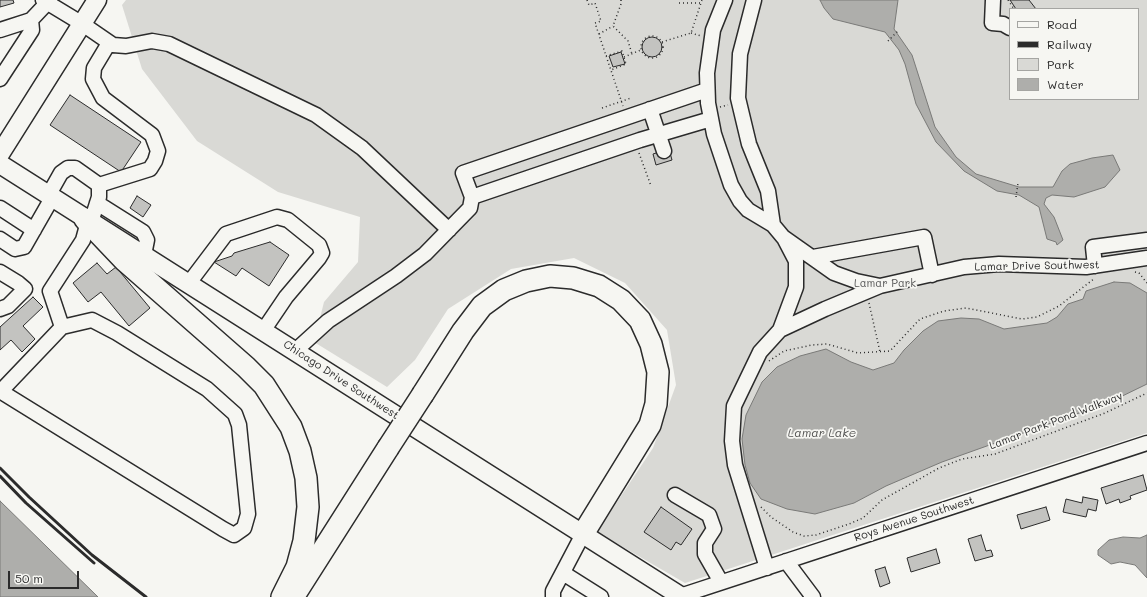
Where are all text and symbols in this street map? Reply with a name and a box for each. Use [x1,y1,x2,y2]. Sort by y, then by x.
legend [1009,8,1139,100]
text: Road [1047,16,1077,32]
text: Railway [1047,36,1092,52]
text: Park [1047,56,1074,72]
text: Water [1047,76,1084,92]
street label: Lamar Drive Southwest [974,258,1100,274]
park label: Lamar Park [854,277,916,291]
street label: Chicago Drive Southwest [281,338,401,422]
street label: Lamar Park Pond Walkway [987,389,1125,453]
water label: Lamar Lake [788,426,856,440]
street label: Roys Avenue Southwest [852,493,976,545]
scale bar [10,563,81,589]
text: 50 m [15,570,43,586]

